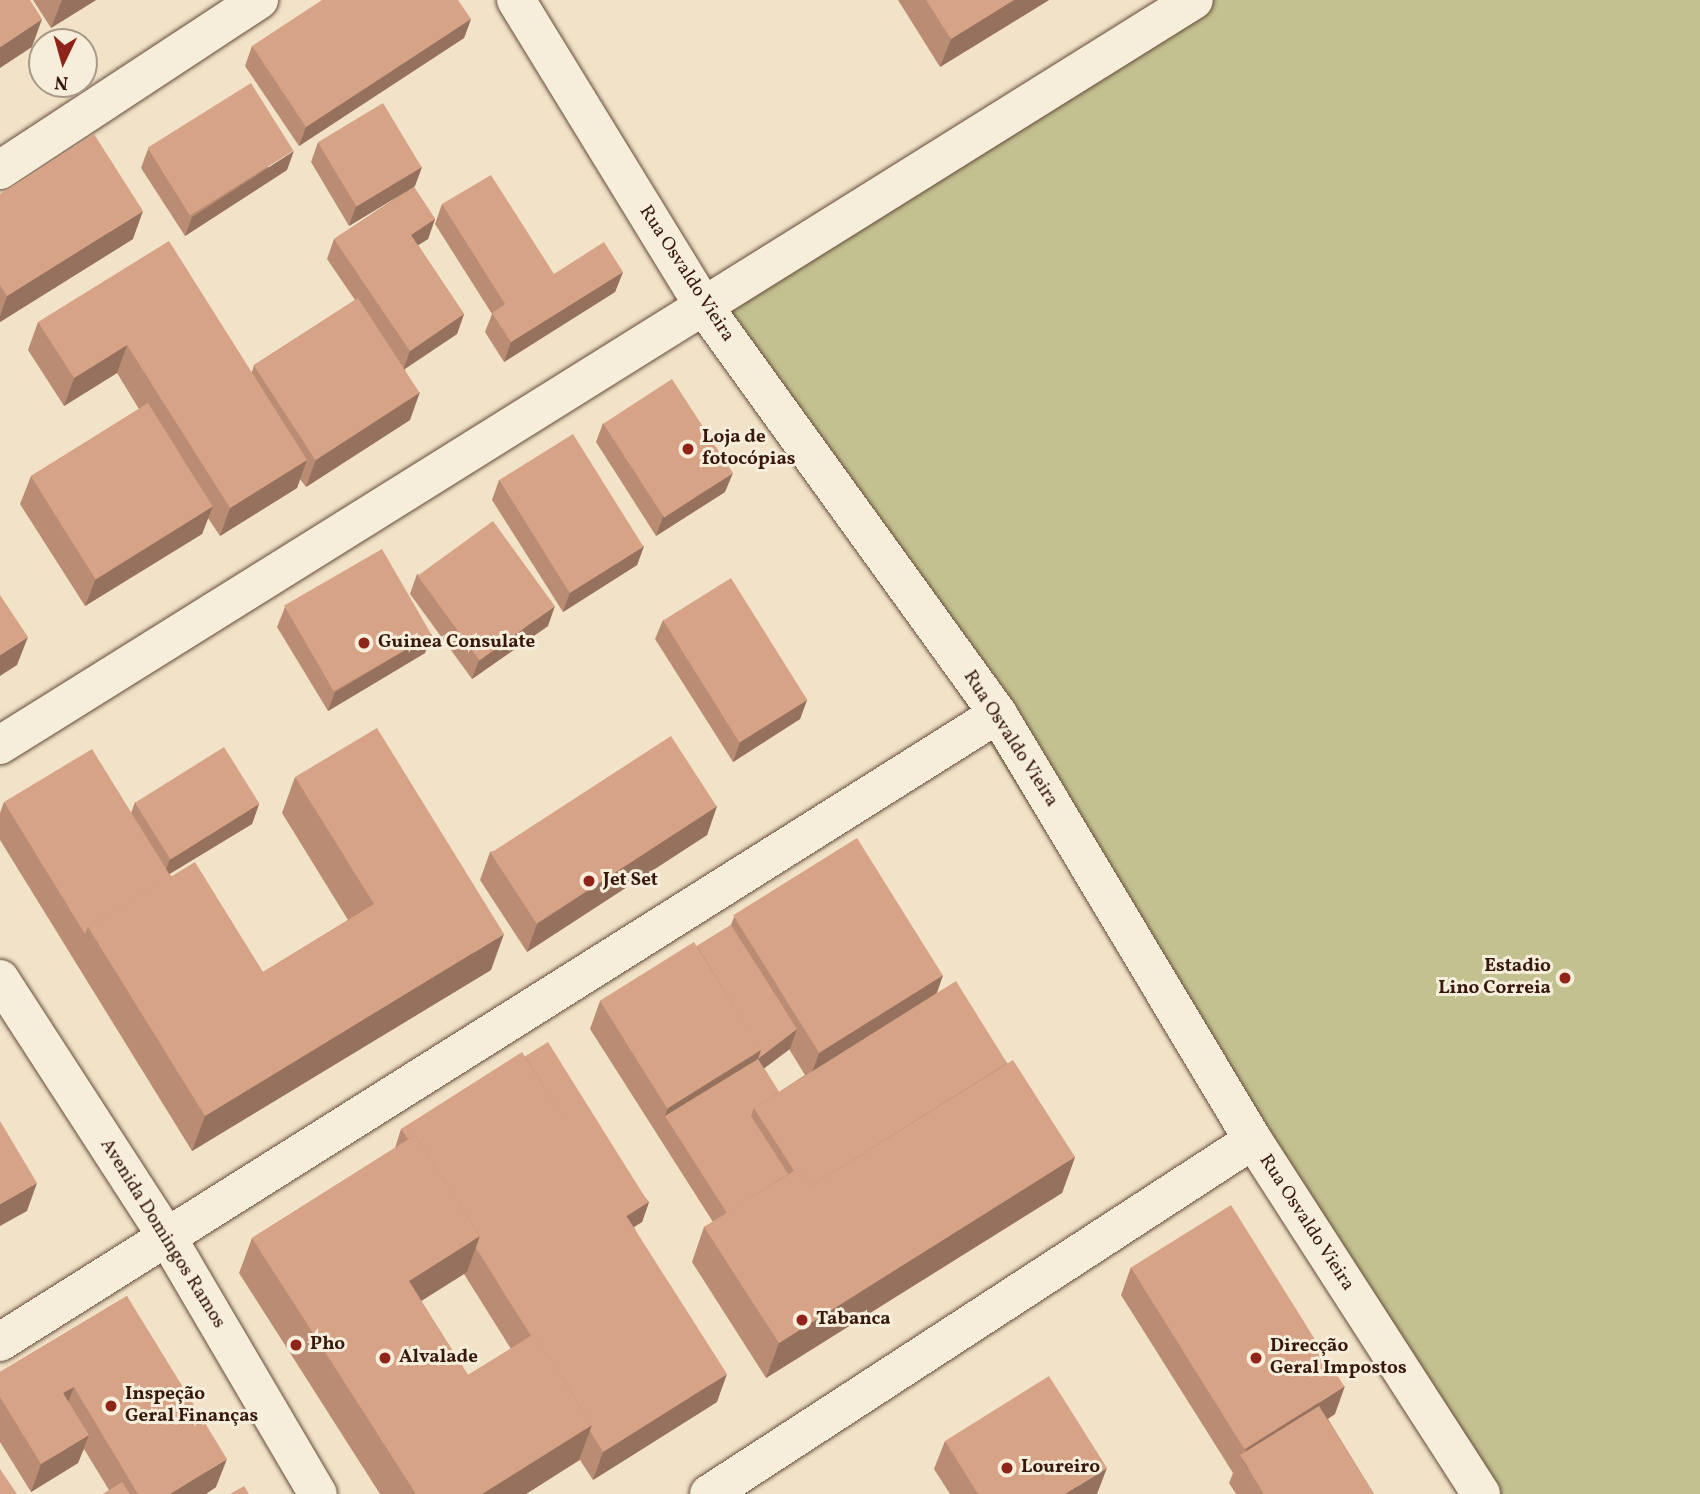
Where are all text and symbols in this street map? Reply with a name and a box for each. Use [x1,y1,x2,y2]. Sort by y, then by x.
north arrow [28,28,98,98]
text: N [53,68,69,95]
street label: Rua Osvaldo Vieira [633,201,739,347]
place label: Loja de fotocópias [702,427,796,471]
marker: Loja de fotocópias [680,441,696,457]
place label: Guinea Consulate [378,632,535,654]
marker: Guinea Consulate [356,635,372,651]
street label: Rua Osvaldo Vieira [957,666,1063,812]
place label: Jet Set [603,870,658,892]
marker: Jet Set [581,873,597,889]
place label: Estadio Lino Correia [1438,956,1551,1000]
marker: Estadio Lino Correia [1557,970,1573,986]
street label: Avenida Domingos Ramos [94,1135,230,1333]
street label: Rua Osvaldo Vieira [1253,1150,1359,1296]
place label: Tabanca [816,1309,891,1331]
marker: Tabanca [794,1312,810,1328]
place label: Pho [310,1334,345,1356]
place label: Direcção Geral Impostos [1270,1336,1407,1380]
marker: Pho [288,1337,304,1353]
place label: Alvalade [399,1347,478,1369]
marker: Alvalade [377,1350,393,1366]
marker: Direcção Geral Impostos [1248,1350,1264,1366]
place label: Inspeção Geral Finanças [125,1384,258,1428]
marker: Inspeção Geral Finanças [103,1398,119,1414]
place label: Loureiro [1021,1457,1100,1479]
marker: Loureiro [999,1460,1015,1476]

